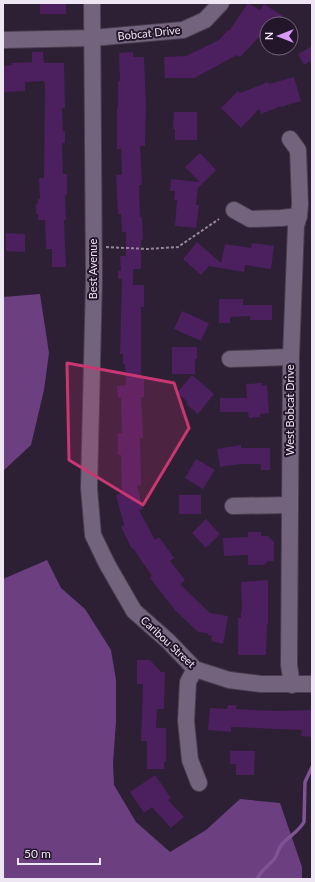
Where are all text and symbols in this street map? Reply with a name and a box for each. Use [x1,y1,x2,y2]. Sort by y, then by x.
north arrow [259,16,299,56]
street label: Bobcat Drive [117,23,181,42]
text: N [262,32,275,40]
street label: Best Avenue [86,239,99,299]
street label: West Bobcat Drive [283,364,296,456]
street label: Caribou Street [138,613,198,670]
scale bar [18,840,100,866]
text: 50 m [24,846,51,861]

